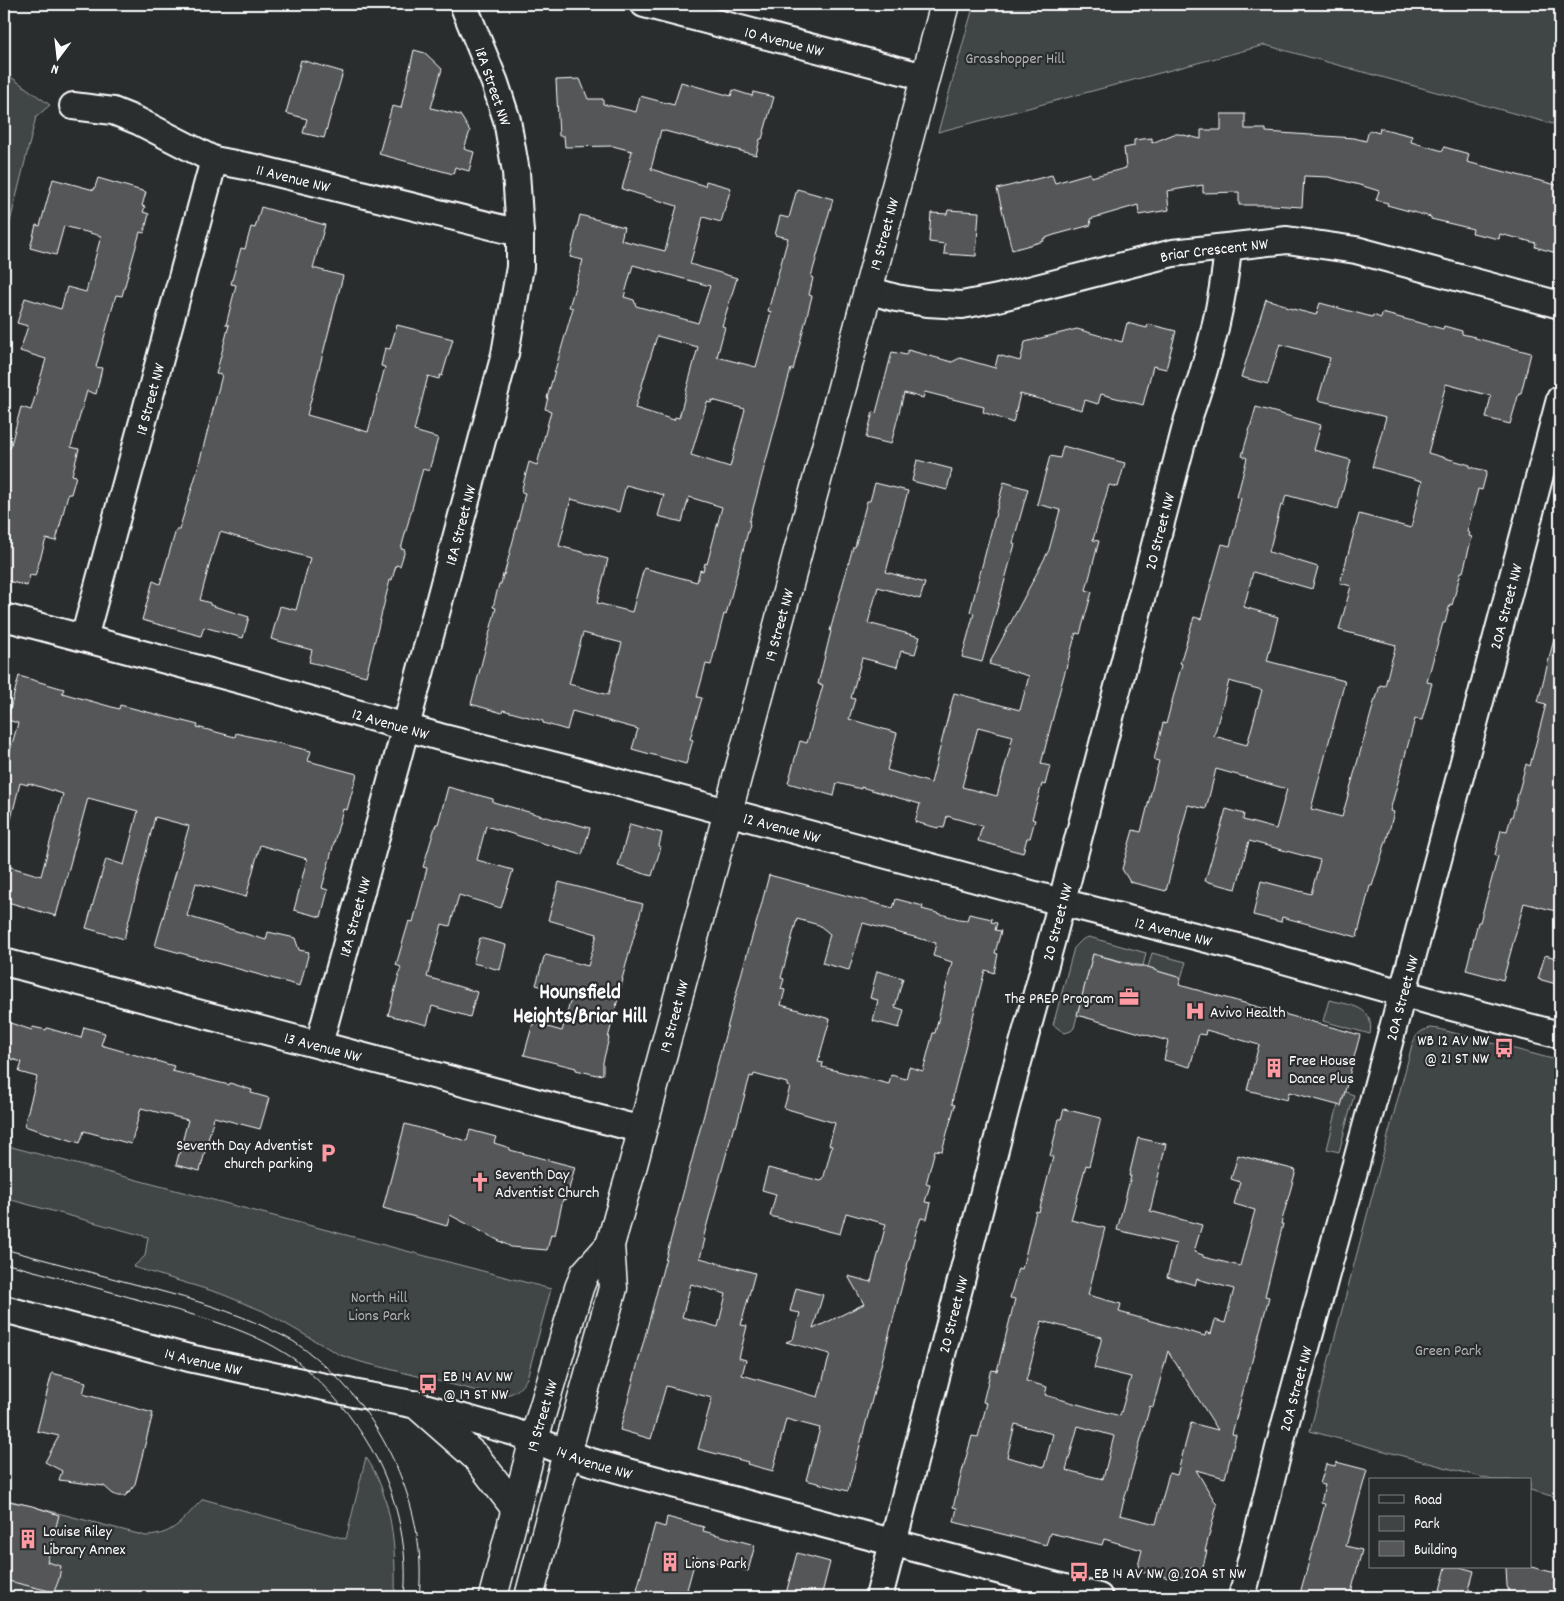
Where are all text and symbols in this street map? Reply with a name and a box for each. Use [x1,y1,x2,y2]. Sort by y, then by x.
street label: 10 Avenue NW [742,22,826,64]
north arrow [32,32,82,82]
street label: 18A Street NW [467,44,516,130]
park label: Grasshopper Hill [965,48,1065,71]
text: N [49,58,61,79]
street label: 11 Avenue NW [254,159,333,200]
street label: 19 Street NW [865,195,907,273]
street label: Briar Crescent NW [1158,233,1270,270]
street label: 18 Street NW [131,360,172,438]
street label: 18A Street NW [440,482,484,568]
street label: 20 Street NW [1140,490,1182,573]
street label: 20A Street NW [1485,561,1530,652]
street label: 19 Street NW [760,586,802,664]
street label: 12 Avenue NW [349,703,432,747]
street label: 12 Avenue NW [740,808,823,851]
street label: 18A Street NW [334,874,379,960]
street label: 20 Street NW [1037,881,1080,964]
street label: 12 Avenue NW [1132,912,1215,954]
street label: 20A Street NW [1381,952,1426,1044]
street label: 19 Street NW [655,977,696,1055]
district label: Hounsfield Heights/Briar Hill [513,979,648,1033]
office icon: The PREP Program [1118,986,1140,1008]
place label: The PREP Program [1005,988,1114,1011]
hospital icon: Avivo Health [1184,1000,1206,1022]
place label: Avivo Health [1210,1002,1286,1025]
street label: 13 Avenue NW [281,1027,364,1070]
place label: WB 12 AV NW @ 21 ST NW [1417,1030,1490,1071]
bus stop icon: WB 12 AV NW @ 21 ST NW [1493,1037,1515,1059]
place label: Free House Dance Plus [1289,1050,1356,1091]
building icon: Free House Dance Plus [1263,1057,1285,1079]
place label: Seventh Day Adventist church parking [176,1135,313,1176]
parking icon: Seventh Day Adventist church parking [317,1142,339,1164]
place label: Seventh Day Adventist Church [495,1164,599,1205]
church icon: Seventh Day Adventist Church [469,1171,491,1193]
street label: 20 Street NW [934,1273,976,1356]
park label: North Hill Lions Park [348,1287,410,1328]
park label: Green Park [1415,1340,1481,1363]
street label: 14 Avenue NW [162,1343,244,1383]
street label: 20A Street NW [1275,1343,1320,1435]
place label: EB 14 AV NW @ 19 ST NW [443,1366,513,1407]
bus stop icon: EB 14 AV NW @ 19 ST NW [417,1373,439,1395]
street label: 19 Street NW [522,1376,565,1454]
street label: 14 Avenue NW [553,1441,635,1487]
legend [1369,1478,1532,1568]
text: Road [1414,1490,1442,1512]
text: Park [1414,1514,1440,1536]
place label: Louise Riley Library Annex [43,1521,125,1562]
building icon: Louise Riley Library Annex [17,1528,39,1550]
text: Building [1414,1540,1457,1562]
building icon: Lions Park [659,1551,681,1573]
place label: Lions Park [685,1553,747,1576]
bus stop icon: EB 14 AV NW @ 20A ST NW [1068,1561,1090,1583]
place label: EB 14 AV NW @ 20A ST NW [1094,1563,1247,1586]

